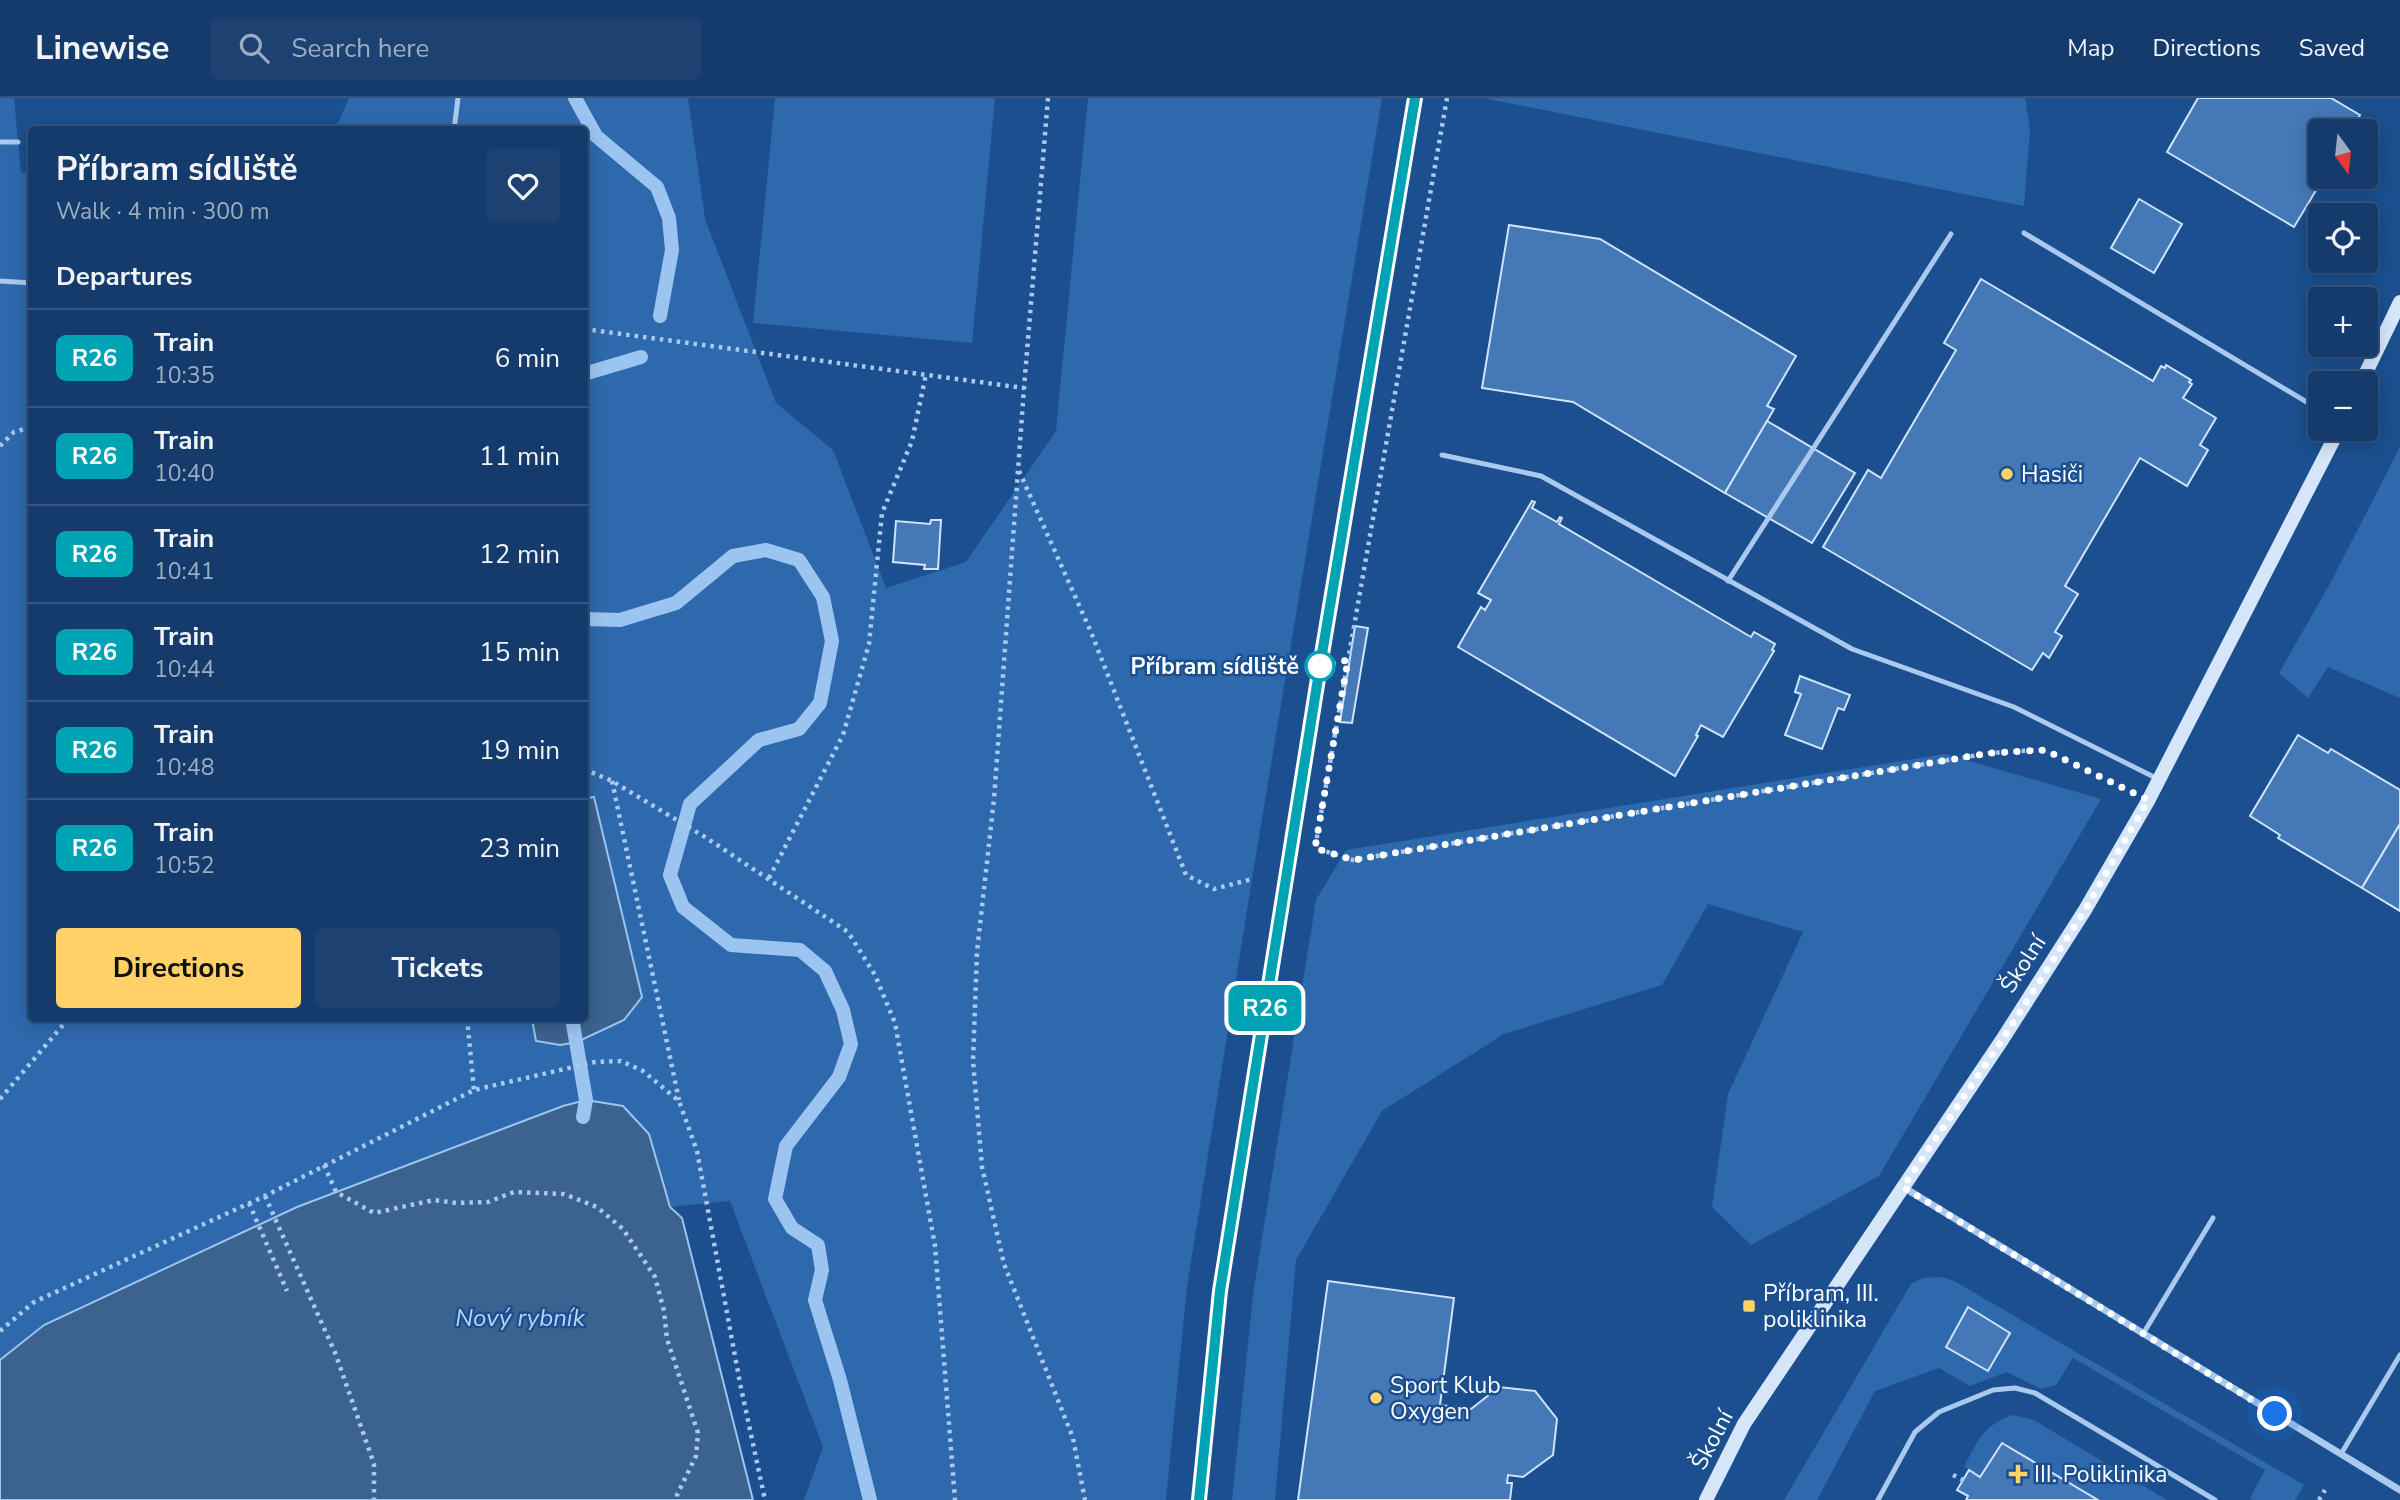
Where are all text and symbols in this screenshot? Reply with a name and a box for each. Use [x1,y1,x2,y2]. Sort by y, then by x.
search box [211,17,701,80]
text: Linewise [35,26,169,71]
icon: search [235,29,273,67]
text: Search here [291,31,429,66]
text: Map [2067,32,2114,64]
text: Directions [2152,32,2261,64]
text: Saved [2299,32,2365,64]
north arrow [2308,119,2378,189]
map controls [2308,119,2378,441]
text: Příbram sídliště [56,147,298,192]
button: heart [486,149,560,223]
text: Walk · 4 min · 300 m [56,196,269,227]
button: locate [2308,203,2378,273]
text: Departures [56,259,192,294]
button: + [2308,287,2378,357]
text: Train [154,325,214,360]
text: 6 min [495,341,560,376]
text: R26 [72,342,117,374]
text: 10:35 [154,360,214,391]
button: − [2308,371,2378,441]
text: Train [154,423,214,458]
text: 11 min [479,439,560,474]
text: R26 [72,440,117,472]
text: 10:40 [154,458,214,489]
place label: Hasiči [2021,459,2083,490]
marker: Hasiči [1999,466,2015,482]
text: Train [154,521,214,556]
text: 12 min [479,537,560,572]
text: R26 [72,538,117,570]
text: 10:41 [154,556,214,587]
text: Train [154,619,214,654]
text: 15 min [479,635,560,670]
text: R26 [72,636,117,668]
place label: Příbram sídliště [1131,651,1299,682]
marker: Příbram sídliště [1305,651,1335,681]
text: 10:44 [154,654,214,685]
text: Train [154,717,214,752]
text: 19 min [479,733,560,768]
text: R26 [72,734,117,766]
text: 10:48 [154,752,214,783]
text: Train [154,815,214,850]
text: 23 min [479,831,560,866]
text: R26 [72,832,117,864]
text: 10:52 [154,850,214,881]
button: Directions [56,928,301,1008]
button: Tickets [315,928,560,1008]
street label: Školní [1993,928,2054,999]
line badge: R26 [1225,985,1305,1031]
text: R26 [1242,992,1288,1024]
place label: Příbram, III. poliklinika [1763,1278,1879,1335]
marker: Příbram, III. poliklinika [1741,1298,1757,1314]
water label: Nový rybník [455,1302,586,1334]
place label: Sport Klub Oxygen [1390,1370,1501,1427]
marker: Sport Klub Oxygen [1368,1390,1384,1406]
your location [2257,1396,2292,1431]
street label: Školní [1683,1403,1741,1475]
place label: III. Poliklinika [2034,1459,2167,1490]
marker: III. Poliklinika [2008,1464,2028,1484]

